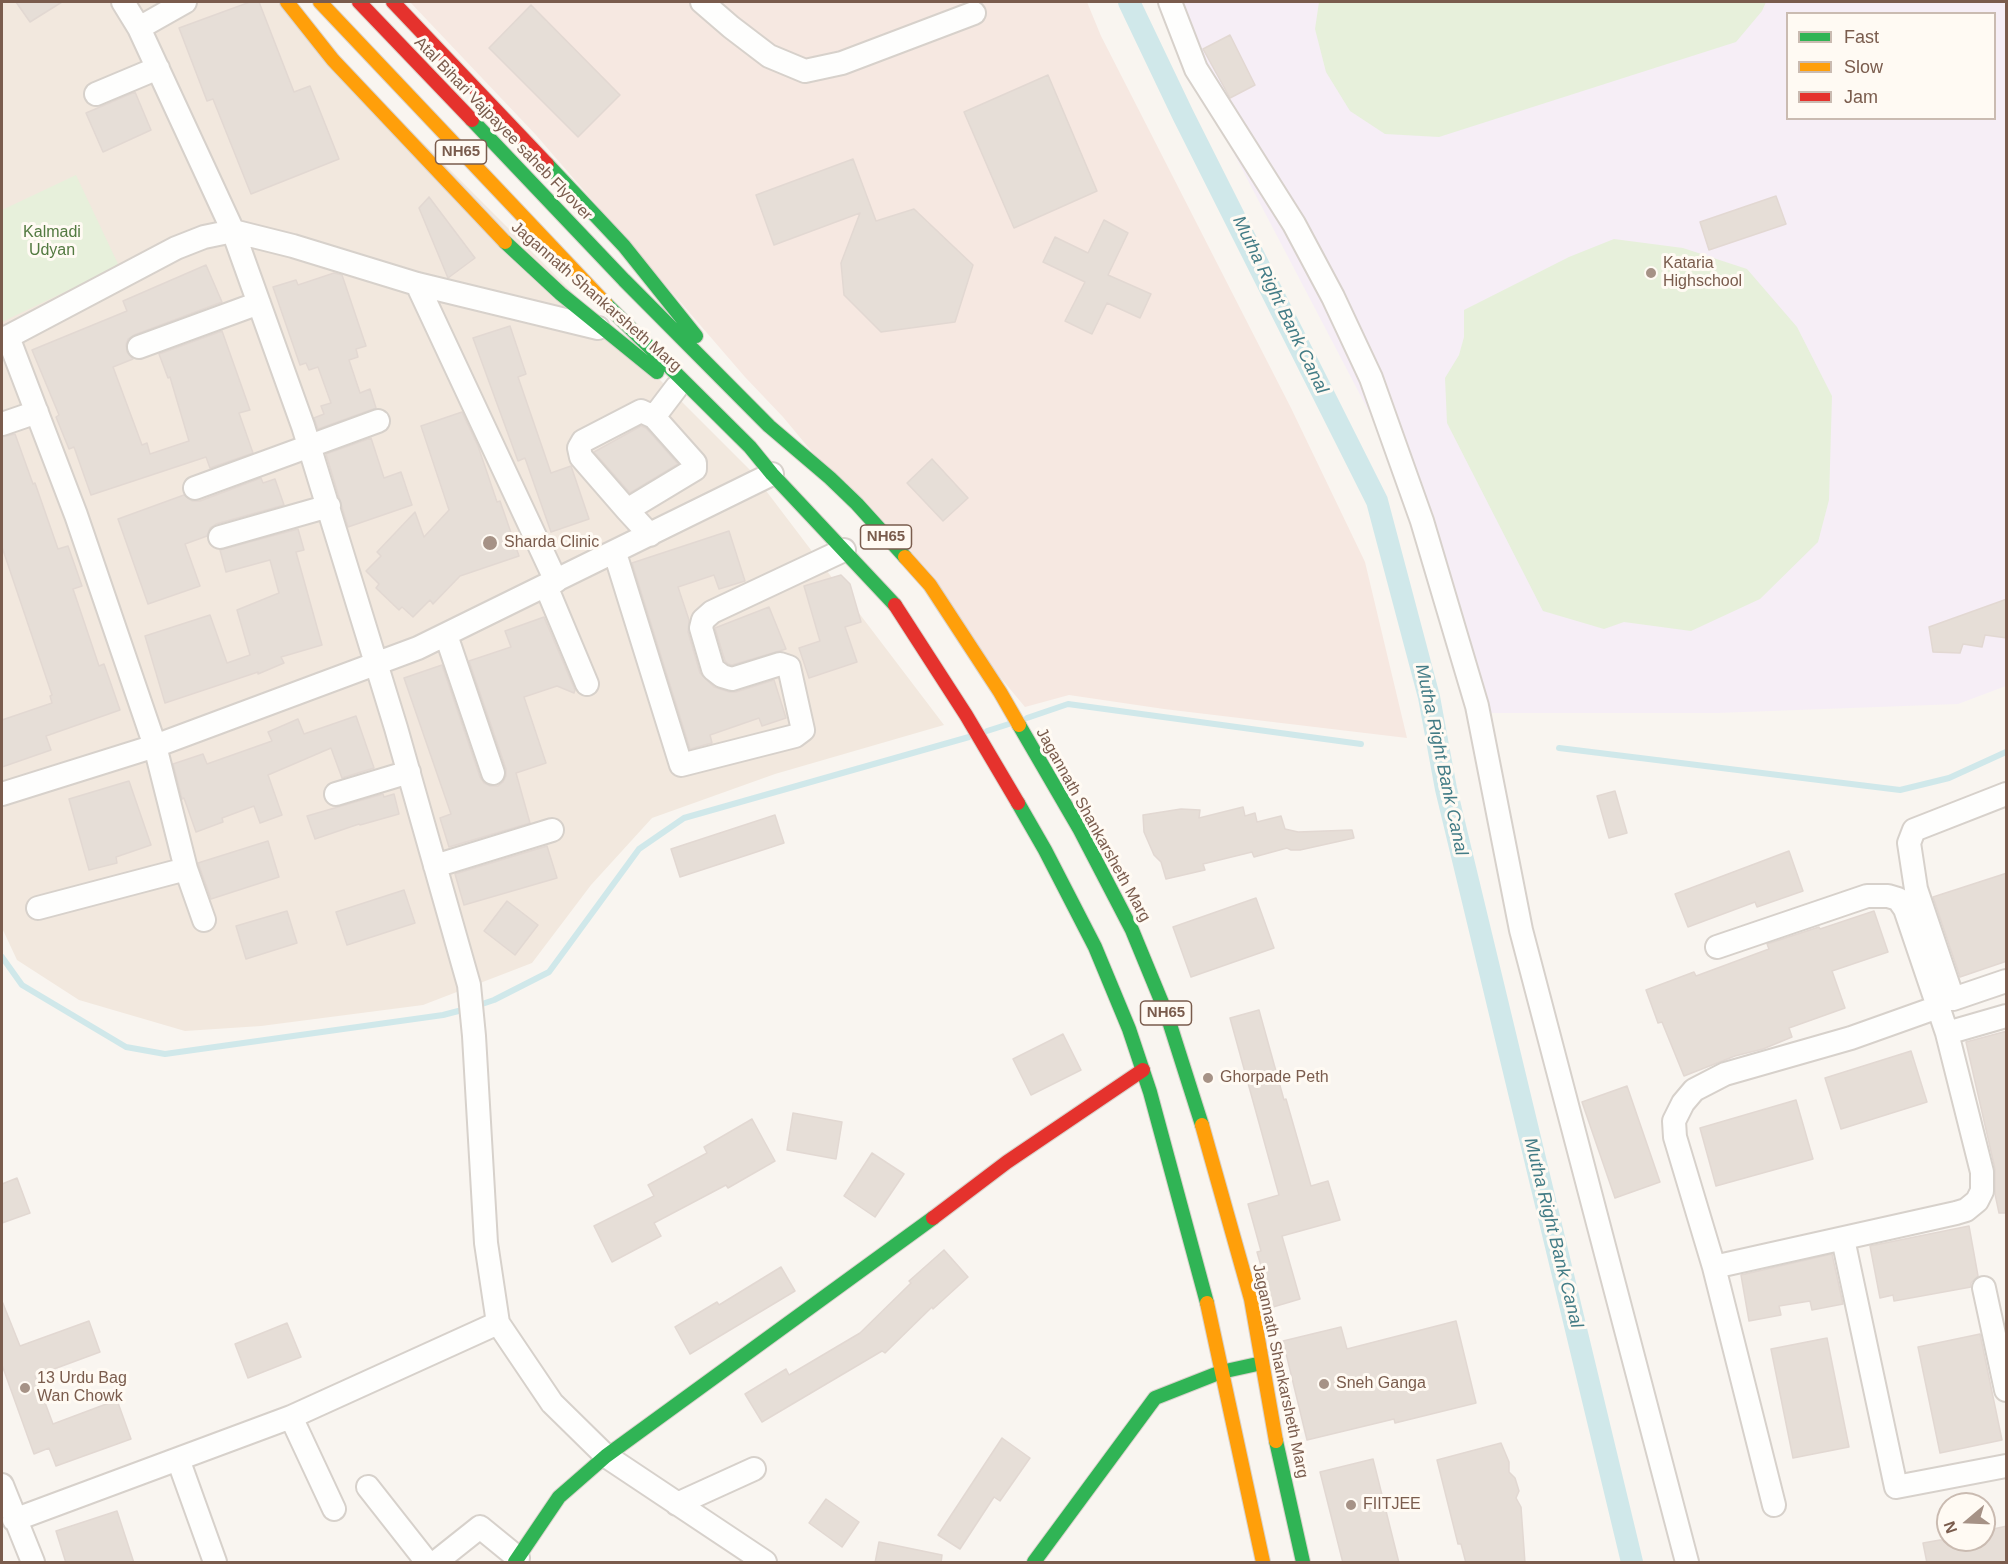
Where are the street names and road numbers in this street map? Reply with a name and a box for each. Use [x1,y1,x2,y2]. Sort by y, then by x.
street label: Atal Bihari Vajpayee saheb Flyover [410,33,596,225]
road number: NH65 [436,140,486,164]
street label: Jagannath Shankarsheth Marg [507,218,685,376]
road number: NH65 [860,525,912,549]
street label: Jagannath Shankarsheth Marg [1032,725,1154,925]
road number: NH65 [1140,1001,1192,1025]
street label: Jagannath Shankarsheth Marg [1248,1262,1312,1480]

